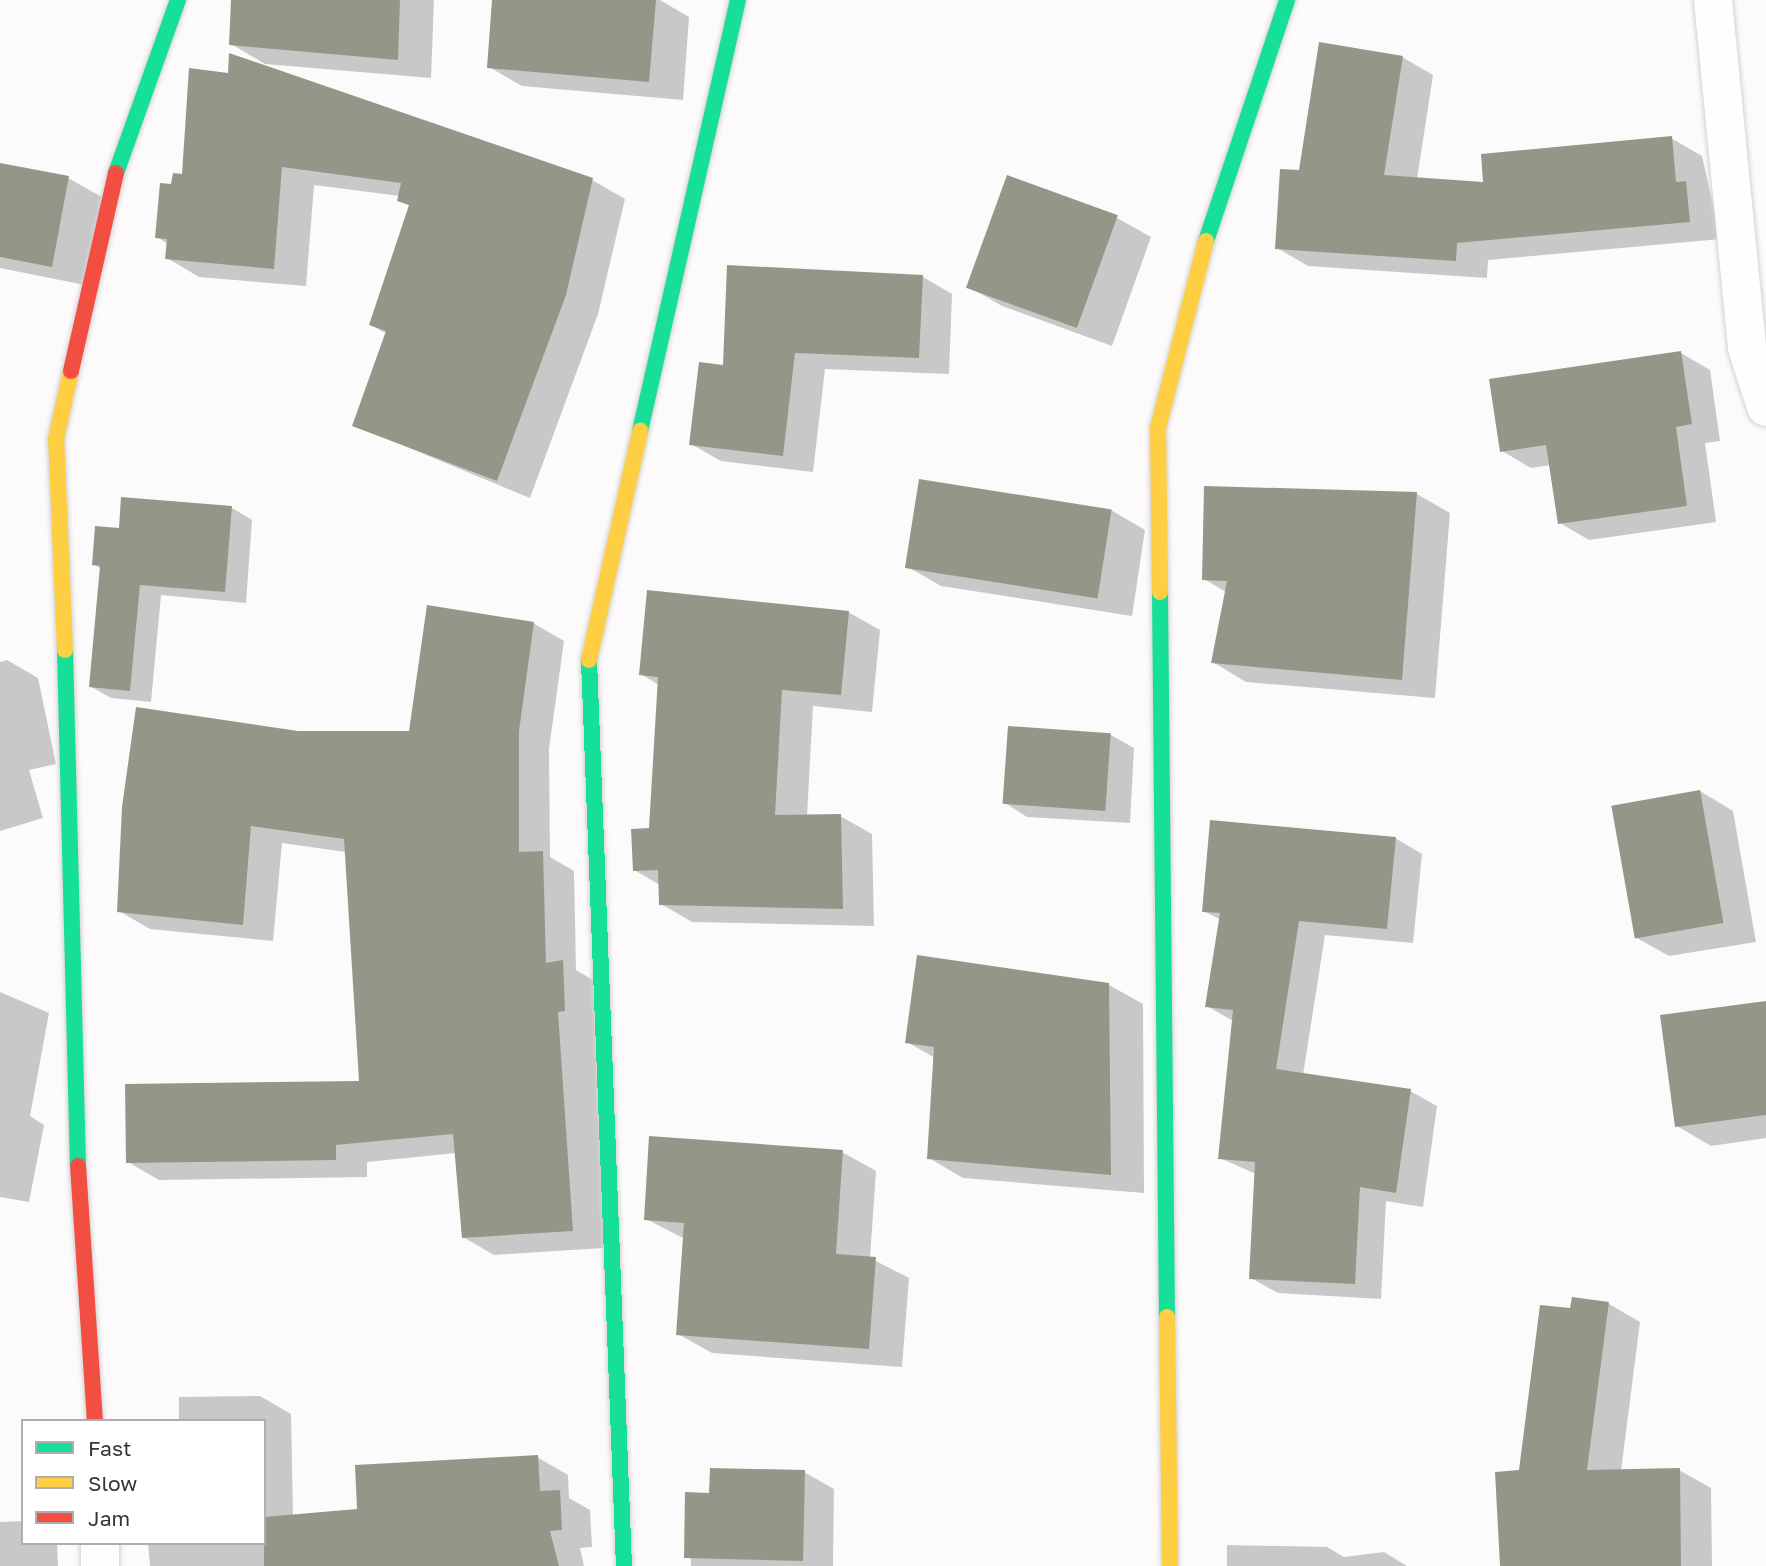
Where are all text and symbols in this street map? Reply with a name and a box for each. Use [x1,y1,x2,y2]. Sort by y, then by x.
legend [21,1419,266,1545]
text: Fast [88,1435,131,1461]
text: Slow [88,1470,137,1496]
text: Jam [88,1505,130,1531]

